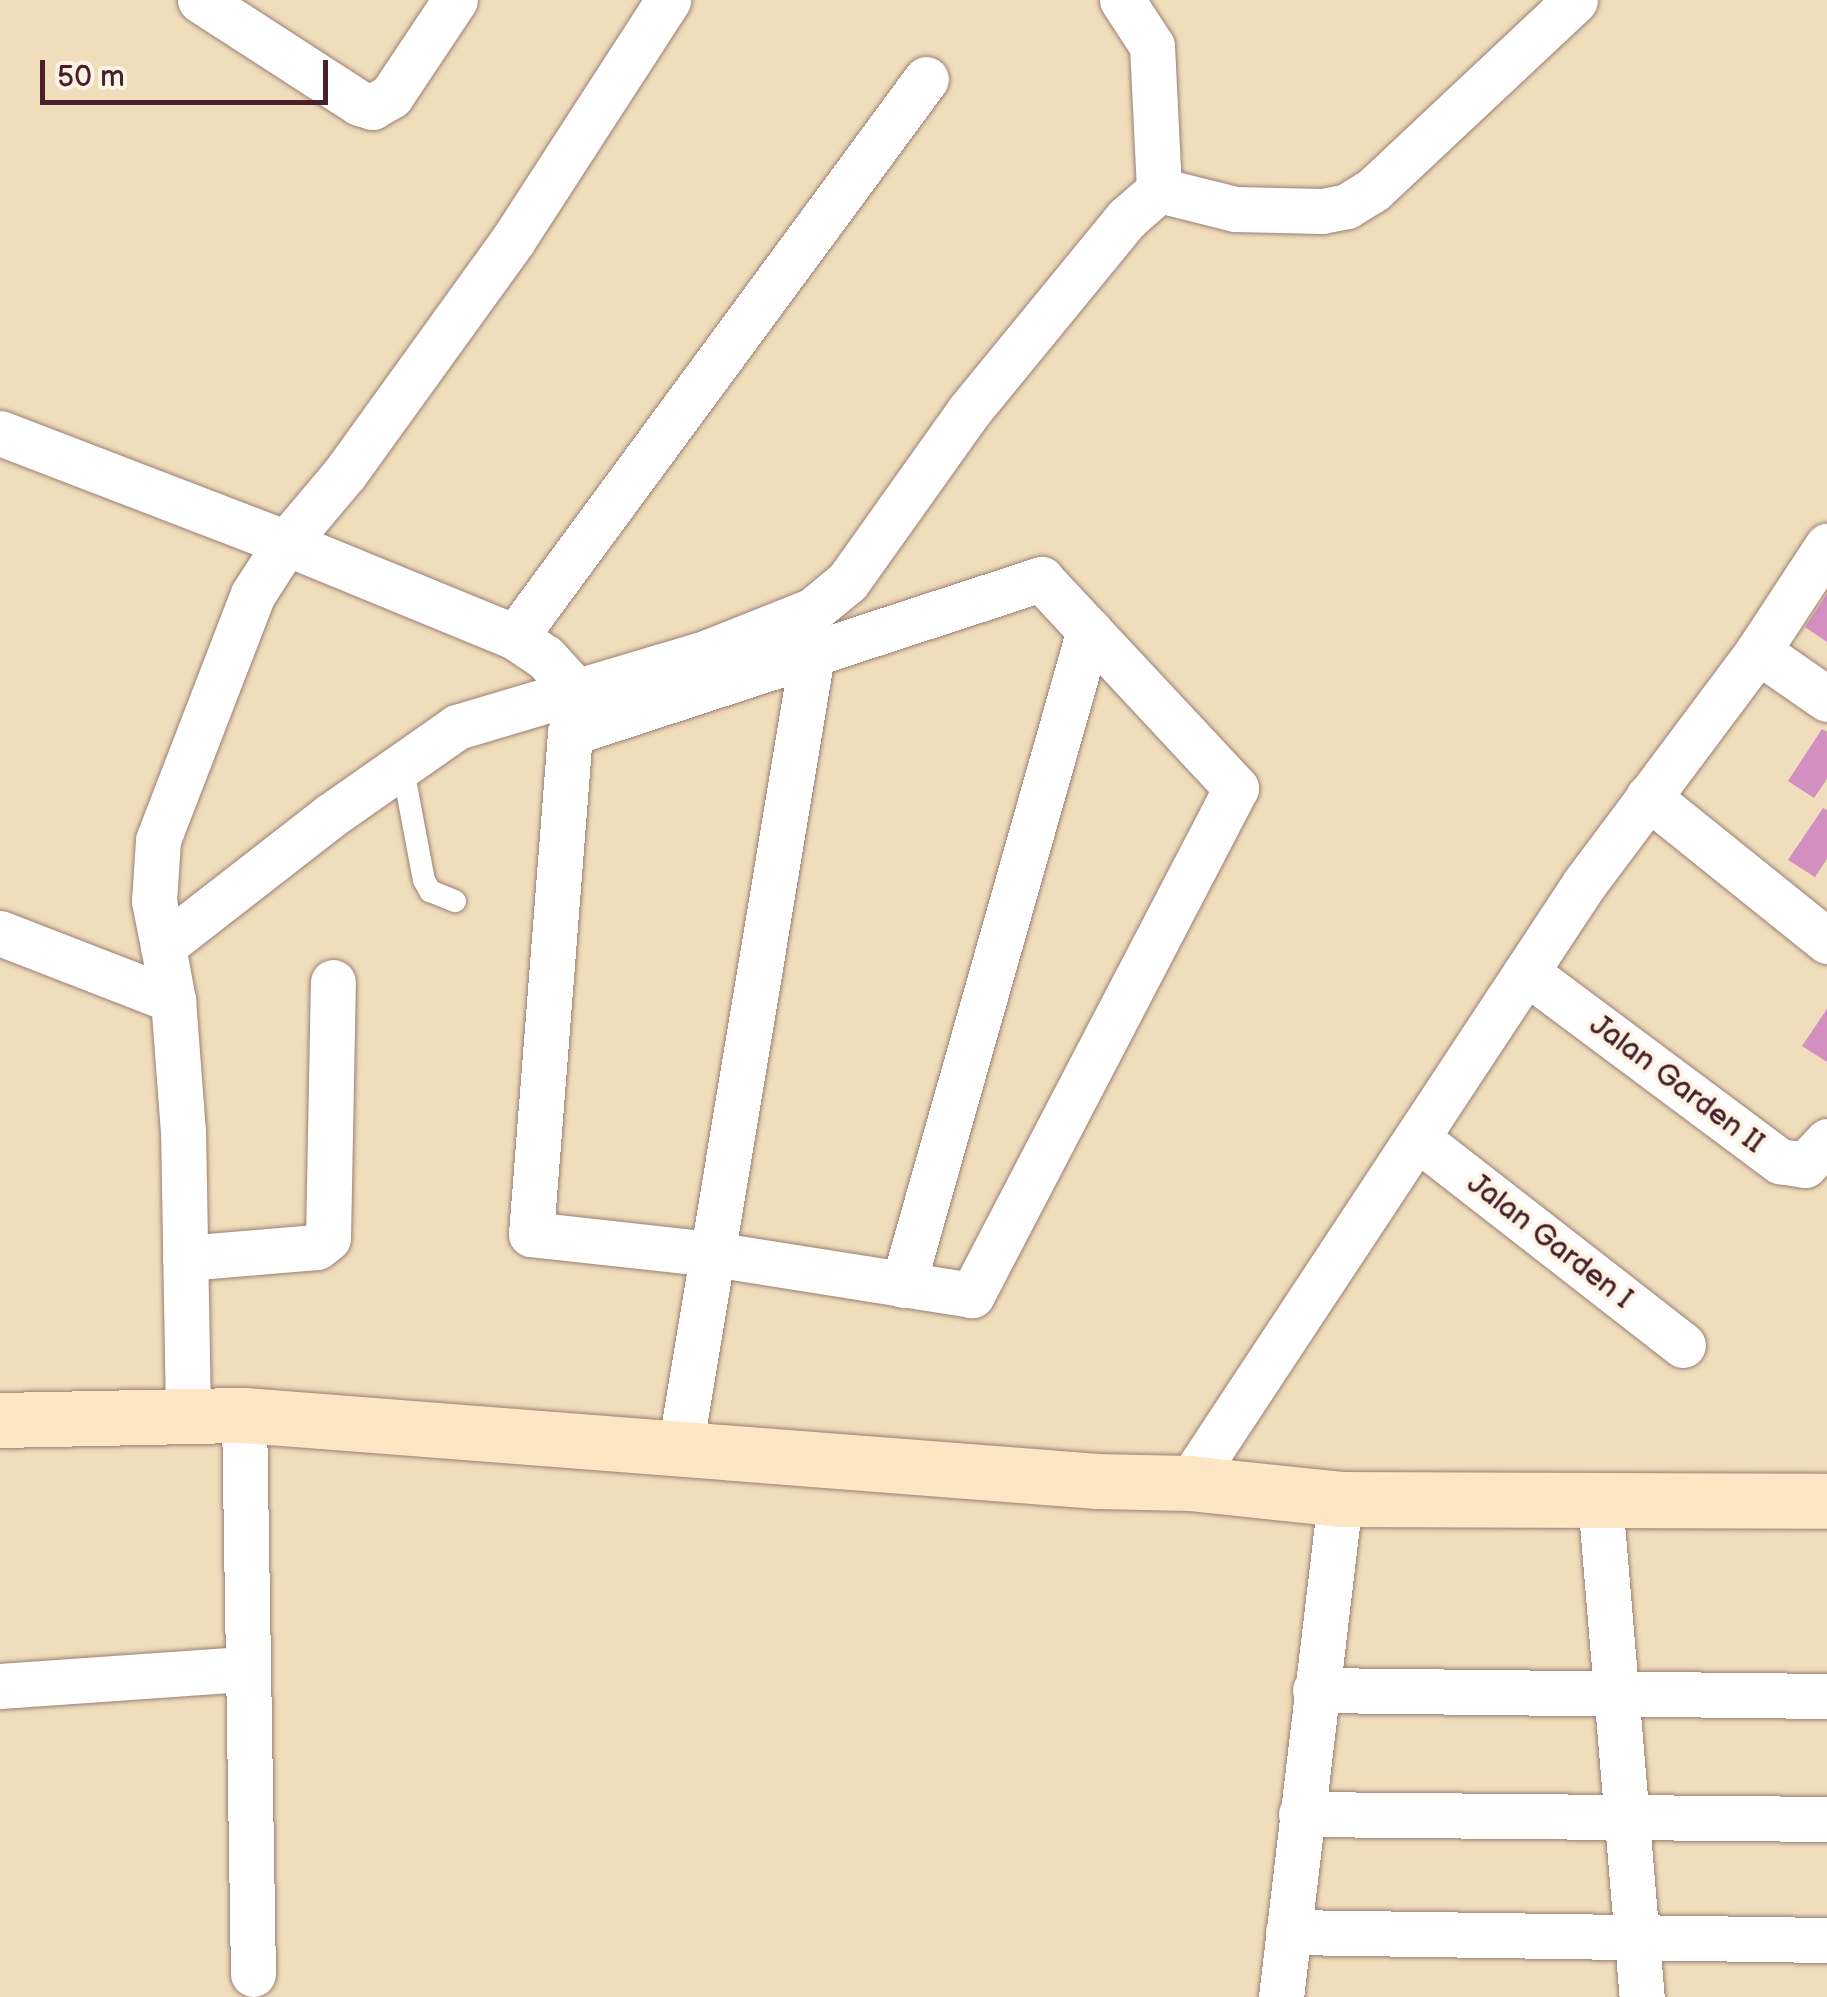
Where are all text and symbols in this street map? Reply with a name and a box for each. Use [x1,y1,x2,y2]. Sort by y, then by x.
scale bar [45,40,332,102]
text: 50 m [57,59,125,95]
street label: Jalan Garden II [1583,1007,1771,1161]
street label: Jalan Garden I [1460,1165,1640,1317]

